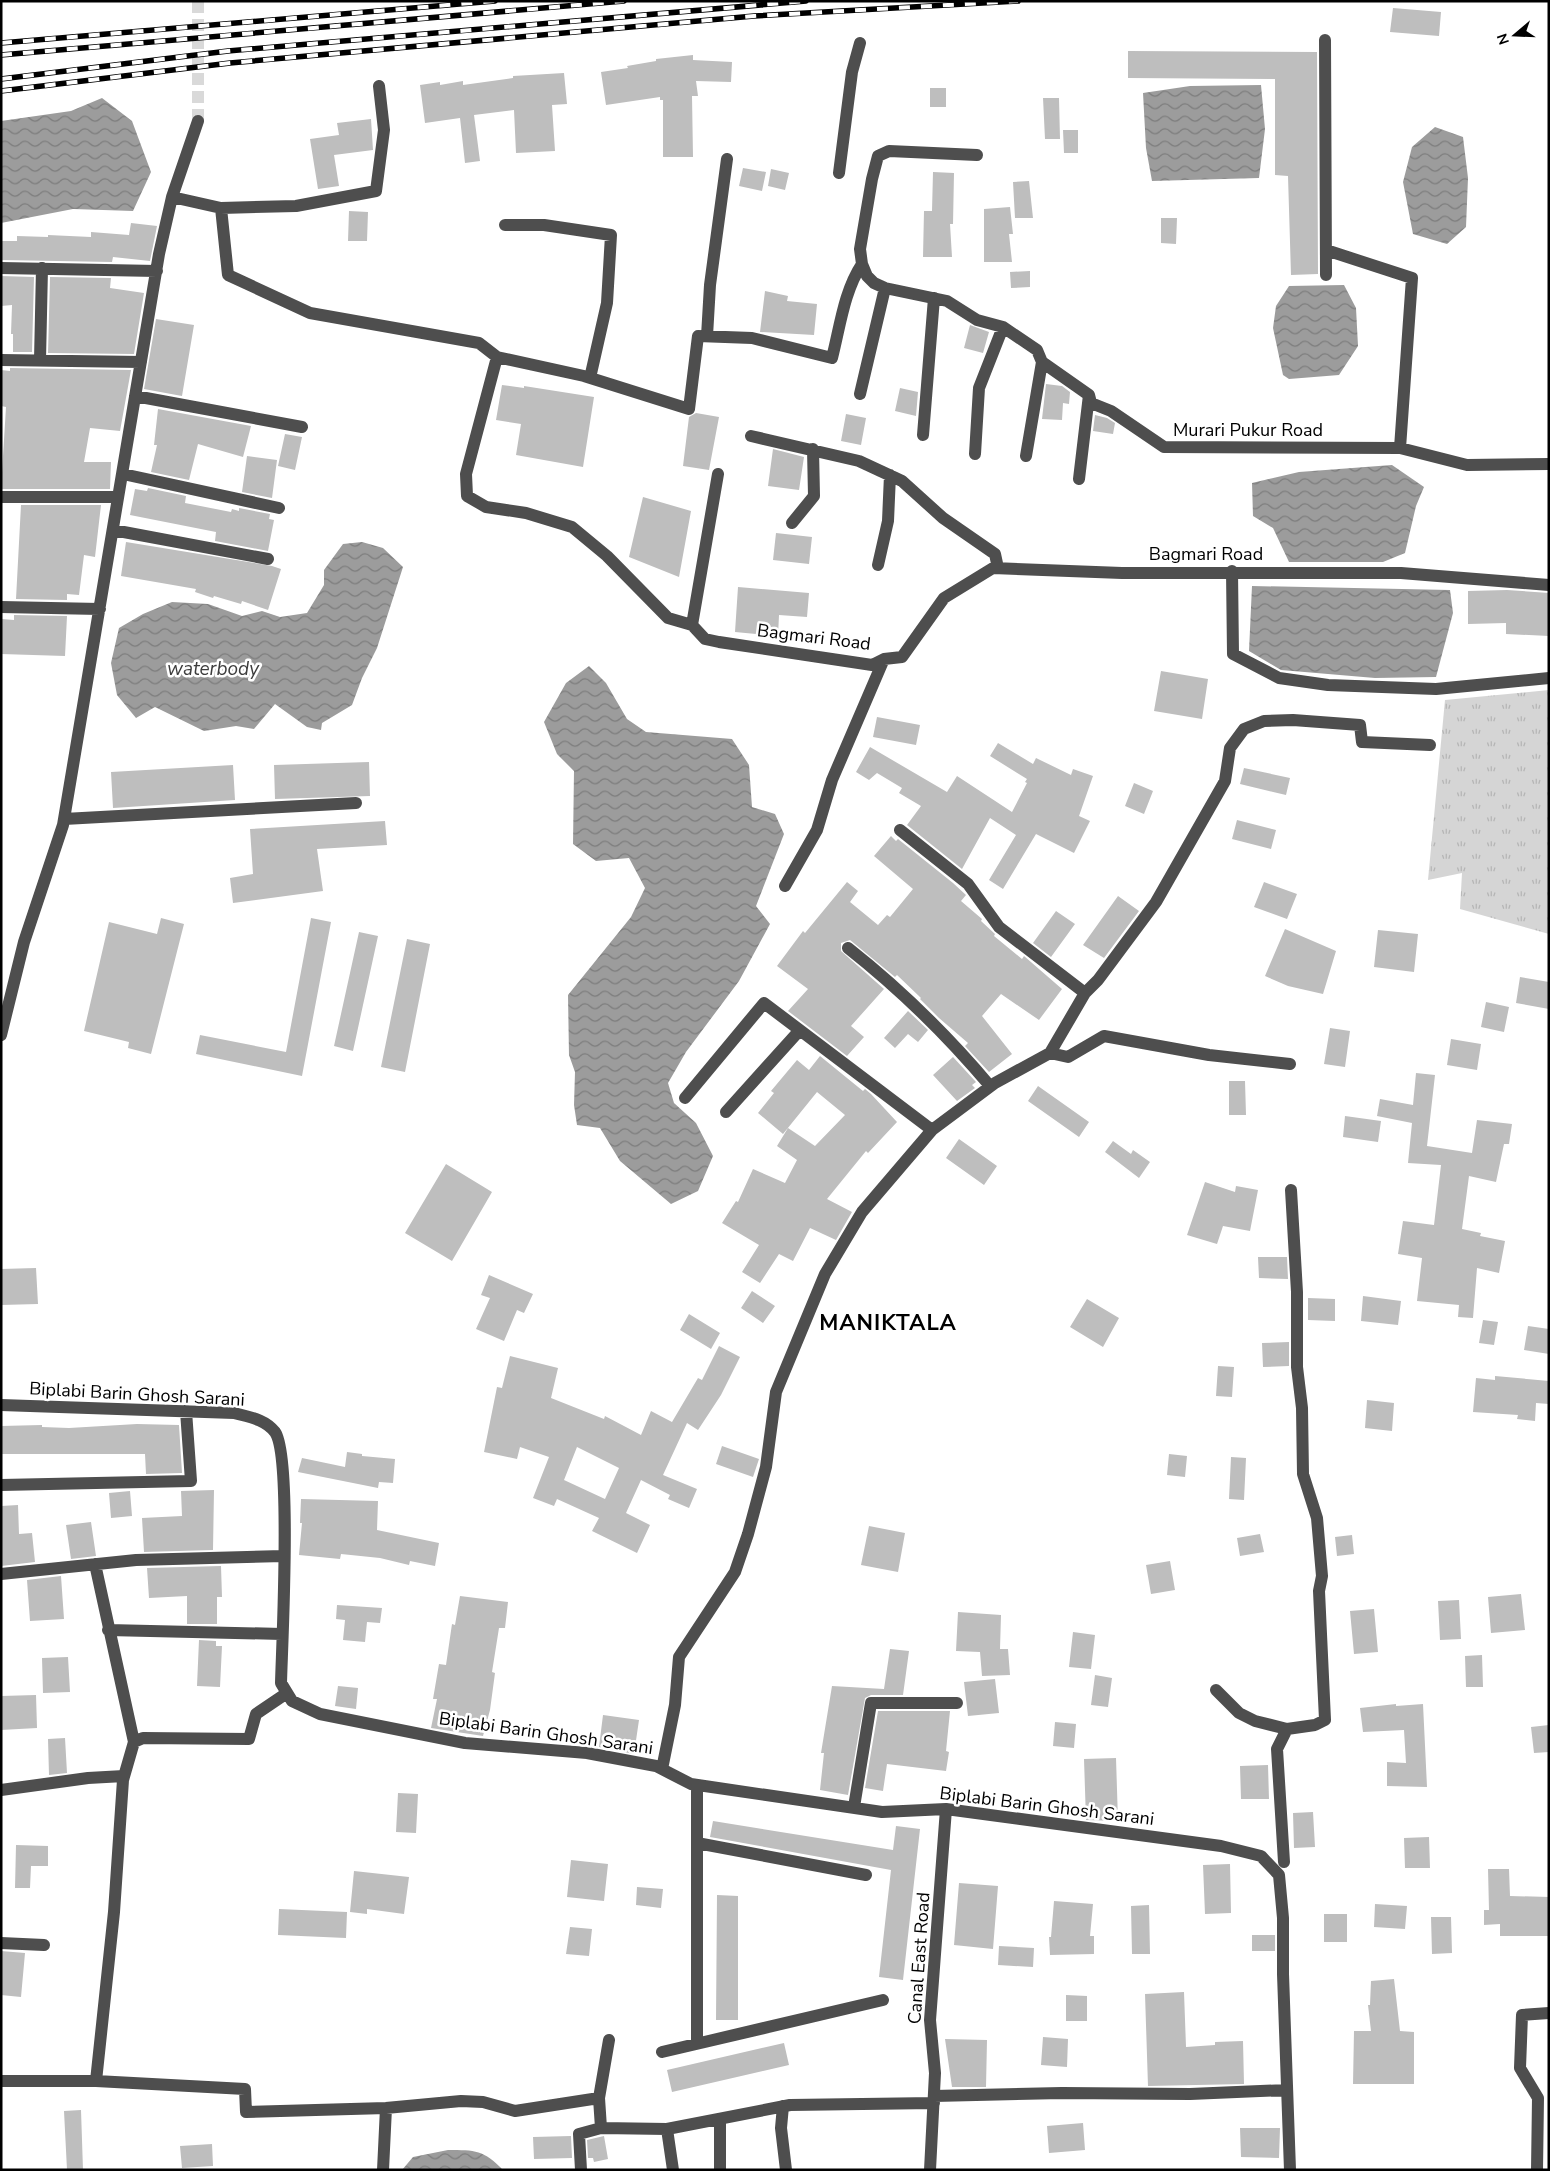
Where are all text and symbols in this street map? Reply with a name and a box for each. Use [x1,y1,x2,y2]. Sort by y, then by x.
north arrow [1490,10,1540,60]
text: N [1492,31,1514,47]
street label: Murari Pukur Road [1173,418,1323,442]
street label: Bagmari Road [1149,542,1263,566]
street label: Bagmari Road [756,618,872,656]
water label: waterbody [167,656,260,682]
district label: MANIKTALA [819,1308,957,1338]
street label: Biplabi Barin Ghosh Sarani [29,1376,245,1412]
street label: Biplabi Barin Ghosh Sarani [437,1706,655,1760]
street label: Biplabi Barin Ghosh Sarani [938,1781,1156,1831]
street label: Canal East Road [902,1891,936,2025]

